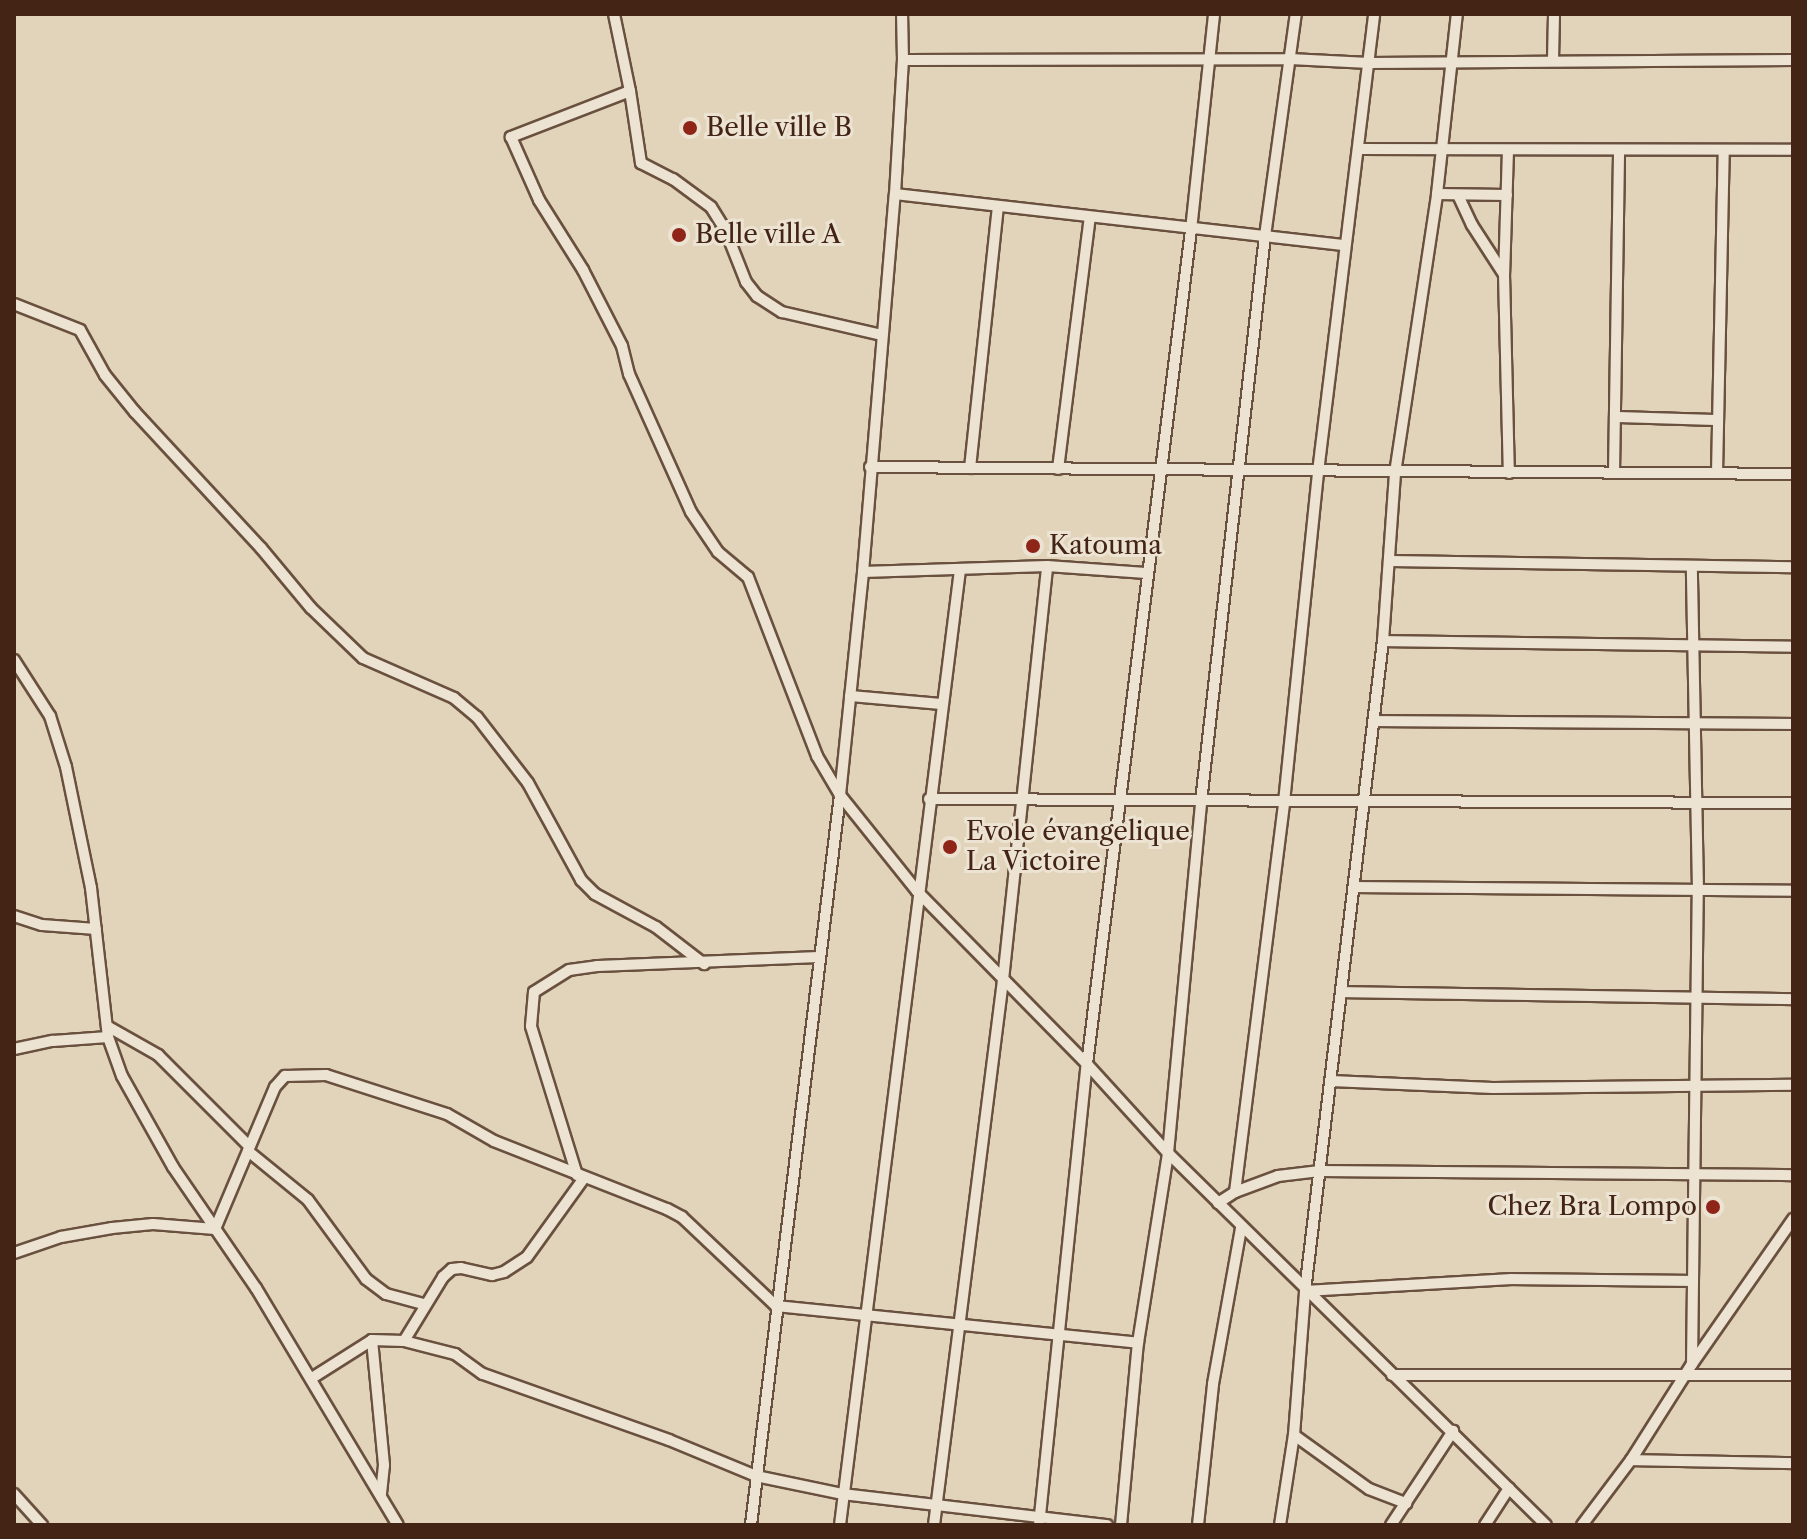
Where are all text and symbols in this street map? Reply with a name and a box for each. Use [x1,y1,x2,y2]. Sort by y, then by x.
place label: Belle ville B [706,112,853,144]
marker: Belle ville B [681,119,699,137]
place label: Belle ville A [695,219,843,251]
marker: Belle ville A [670,226,688,244]
place label: Katouma [1049,530,1162,562]
marker: Katouma [1024,537,1042,555]
place label: Evole évangelique La Victoire [966,816,1190,878]
marker: Evole évangelique La Victoire [941,838,959,856]
place label: Chez Bra Lompo [1487,1191,1697,1223]
marker: Chez Bra Lompo [1704,1198,1722,1216]

